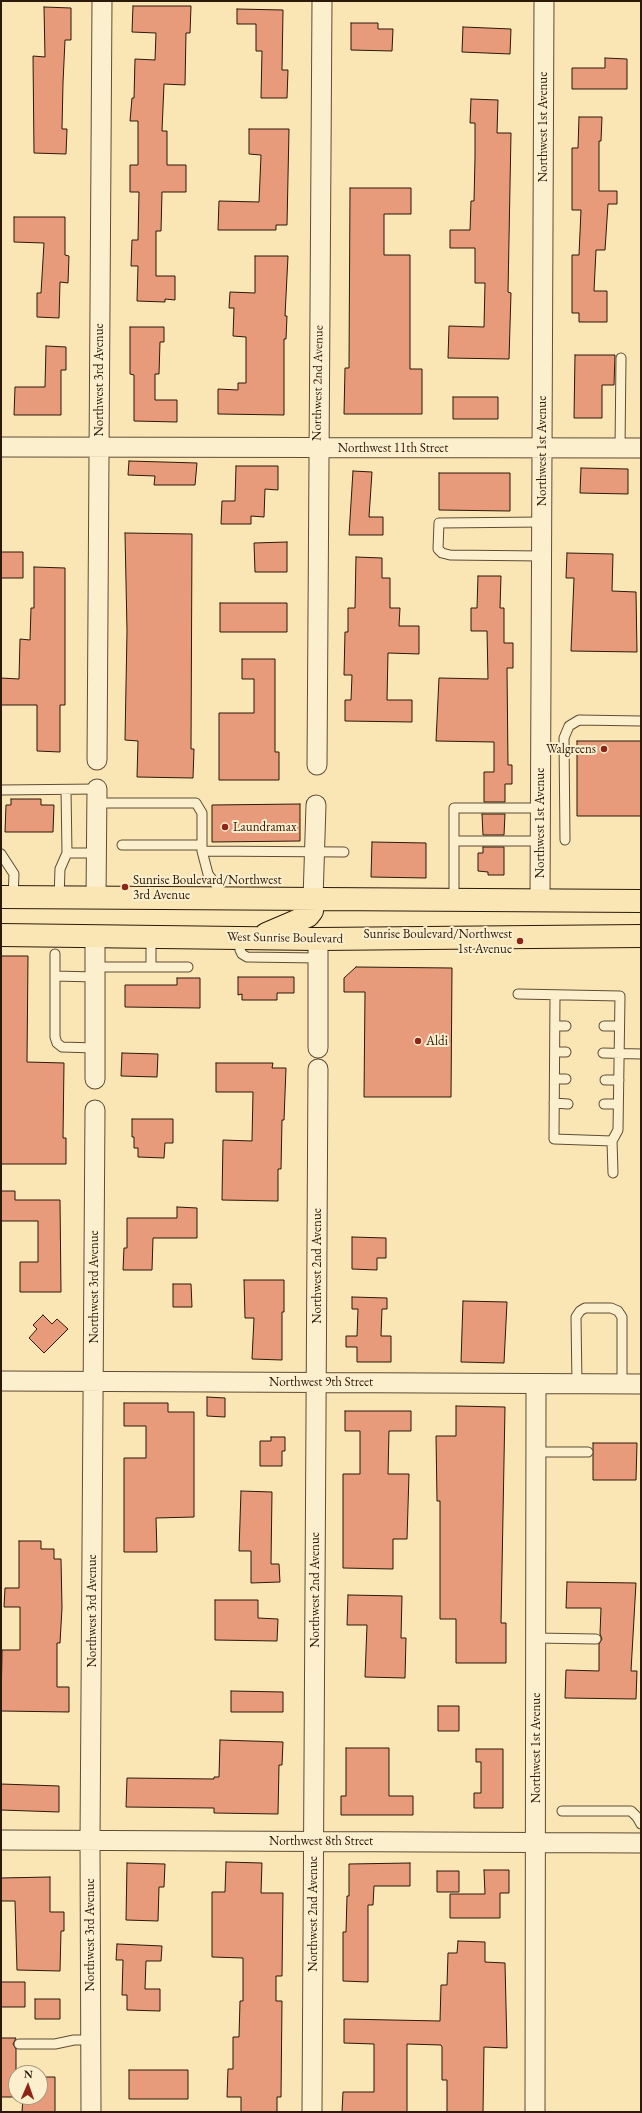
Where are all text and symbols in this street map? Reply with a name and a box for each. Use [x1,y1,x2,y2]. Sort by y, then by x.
street label: Northwest 1st Avenue [535,72,551,182]
street label: Northwest 3rd Avenue [91,323,107,437]
street label: Northwest 2nd Avenue [309,325,327,441]
street label: Northwest 1st Avenue [534,396,550,506]
street label: Northwest 11th Street [338,440,448,456]
place label: Walgreens [546,741,596,757]
marker: Walgreens [599,744,609,754]
street label: Northwest 1st Avenue [532,768,548,878]
place label: Laundramax [233,819,296,835]
marker: Laundramax [220,822,230,832]
place label: Sunrise Boulevard/Northwest 3rd Avenue [133,872,282,903]
marker: Sunrise Boulevard/Northwest 3rd Avenue [120,882,130,892]
place label: Sunrise Boulevard/Northwest 1st Avenue [363,926,512,957]
street label: West Sunrise Boulevard [227,929,343,947]
marker: Sunrise Boulevard/Northwest 1st Avenue [515,936,525,946]
place label: Aldi [426,1033,448,1049]
marker: Aldi [413,1036,423,1046]
street label: Northwest 2nd Avenue [309,1208,325,1324]
street label: Northwest 3rd Avenue [86,1230,102,1344]
street label: Northwest 9th Street [269,1374,373,1390]
street label: Northwest 2nd Avenue [307,1532,323,1648]
street label: Northwest 3rd Avenue [84,1554,100,1668]
street label: Northwest 1st Avenue [528,1693,544,1803]
street label: Northwest 8th Street [269,1833,373,1849]
street label: Northwest 2nd Avenue [305,1856,321,1972]
street label: Northwest 3rd Avenue [82,1878,98,1992]
north arrow [8,2065,48,2105]
text: N [24,2067,33,2081]

